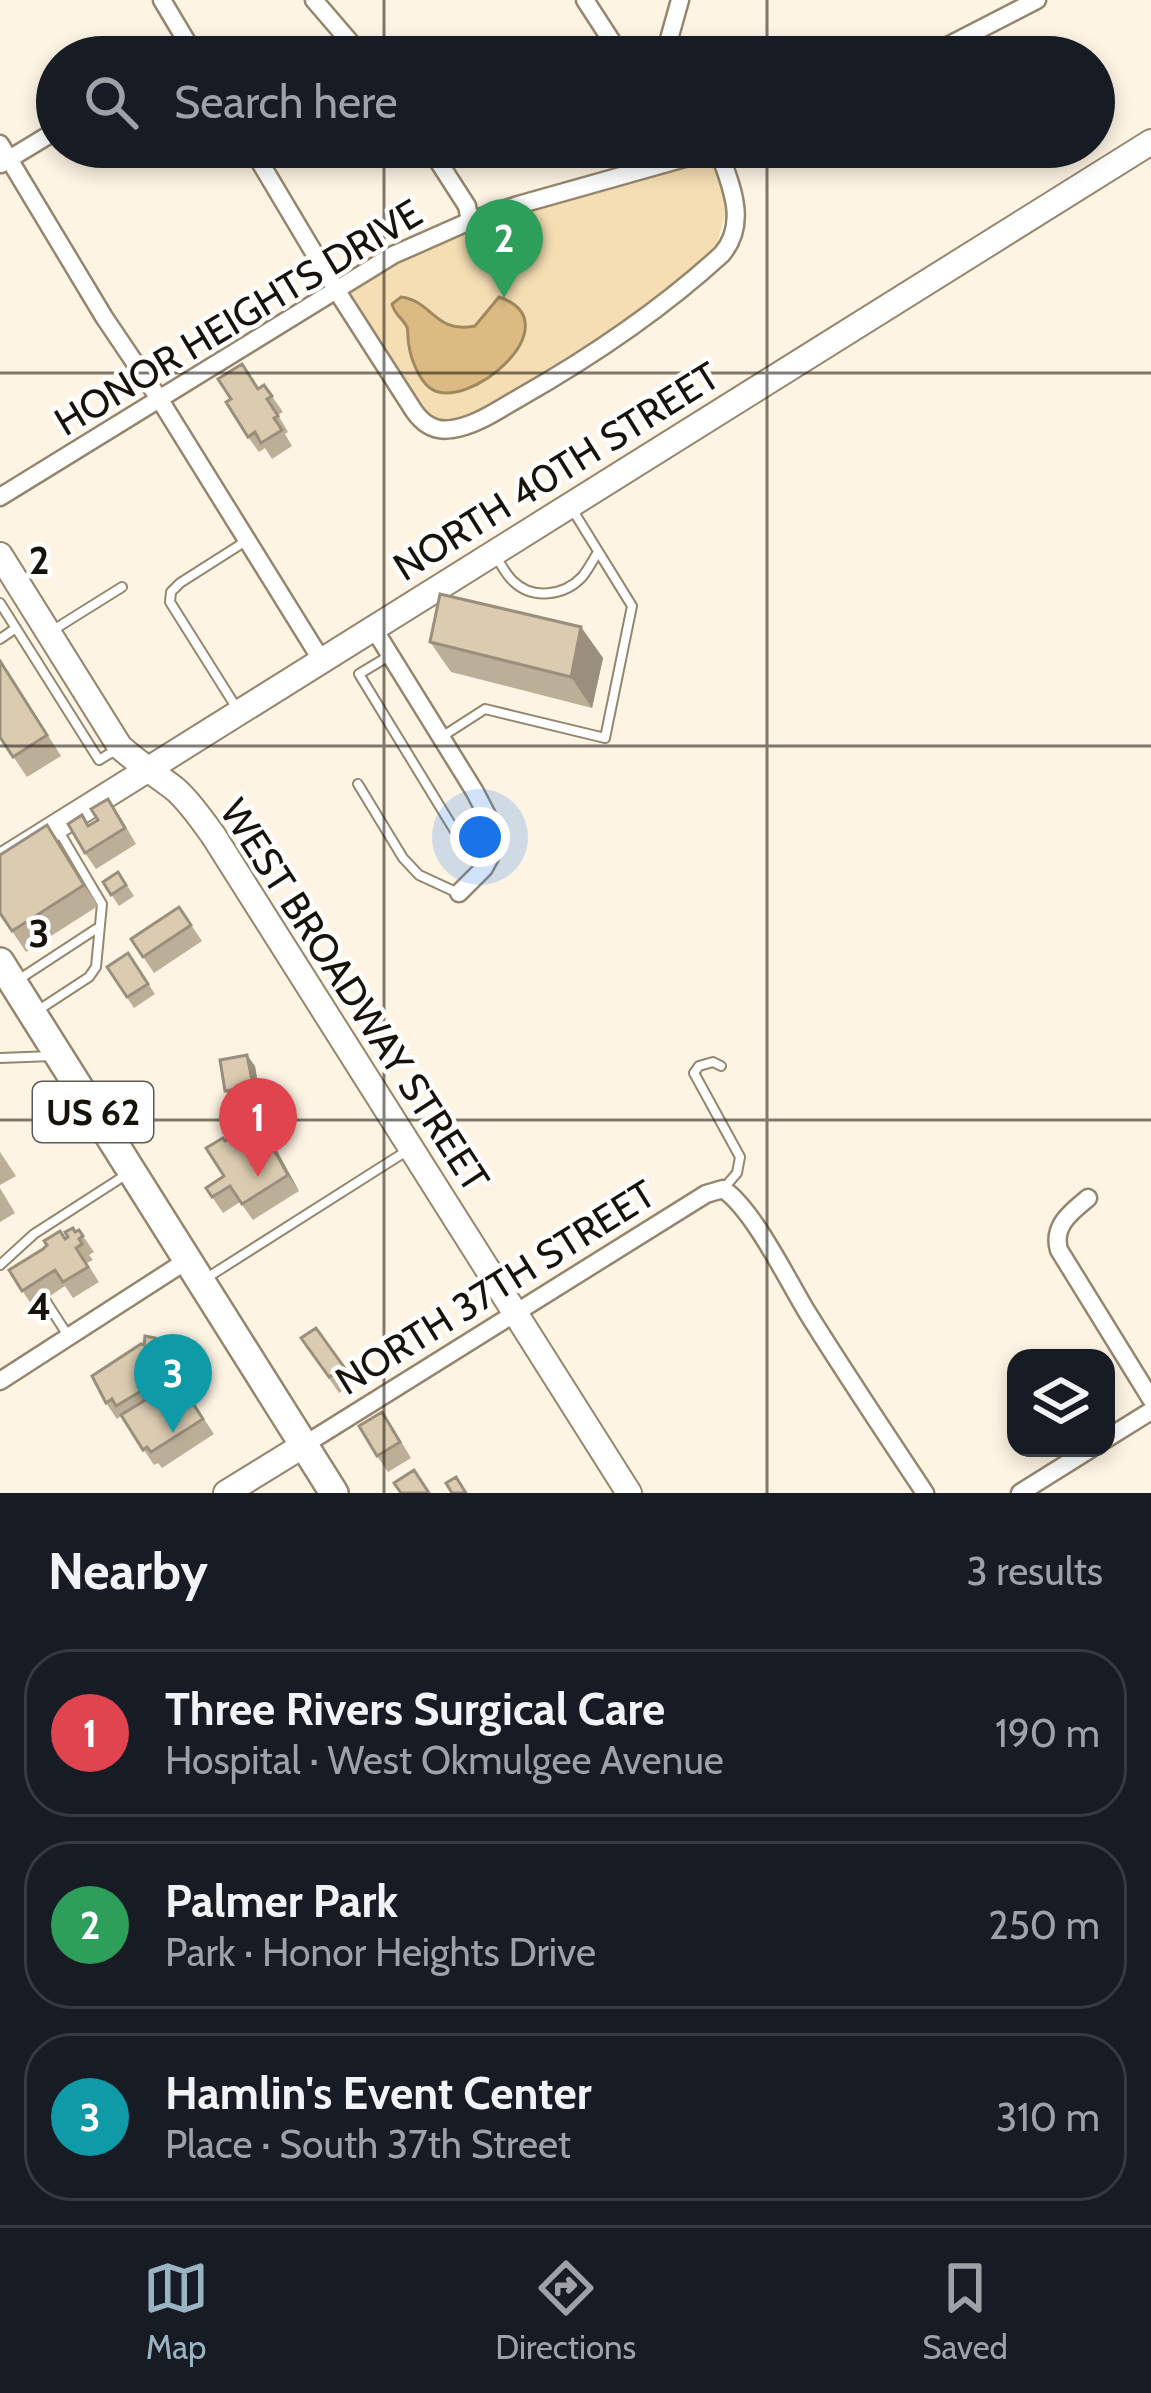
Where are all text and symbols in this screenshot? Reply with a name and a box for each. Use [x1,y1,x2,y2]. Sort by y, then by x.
search box [36,36,1115,168]
icon: search [78,69,144,135]
text: Search here [174,75,398,129]
street label: HONOR HEIGHTS DRIVE [46,188,430,446]
pin: 2 [465,199,543,298]
street label: NORTH 40TH STREET [384,351,728,591]
text: 2 [29,536,49,584]
street label: WEST BROADWAY STREET [210,790,500,1200]
your location [450,807,510,867]
text: 3 [28,909,50,957]
pin: 1 [219,1078,297,1177]
road number: US 62 [33,1082,153,1142]
street label: NORTH 37TH STREET [327,1169,664,1405]
text: 4 [27,1282,51,1330]
pin: 3 [134,1334,212,1433]
map controls [1007,1349,1115,1457]
button: layers [1007,1349,1115,1457]
text: Nearby [48,1540,208,1602]
text: 3 results [966,1547,1103,1595]
text: Three Rivers Surgical Care [165,1682,665,1736]
text: 1 [83,1709,97,1757]
text: 190 m [995,1709,1100,1757]
text: Hospital · West Okmulgee Avenue [165,1736,724,1784]
text: Palmer Park [165,1874,398,1928]
text: 2 [80,1901,100,1949]
text: 250 m [988,1901,1100,1949]
text: Park · Honor Heights Drive [165,1928,596,1976]
text: Hamlin's Event Center [165,2066,592,2120]
text: 3 [79,2093,101,2141]
text: 310 m [996,2093,1100,2141]
text: Place · South 37th Street [165,2120,571,2168]
tab: Map [143,2255,209,2367]
tab: Directions [495,2255,636,2367]
tab: Saved [922,2255,1008,2367]

